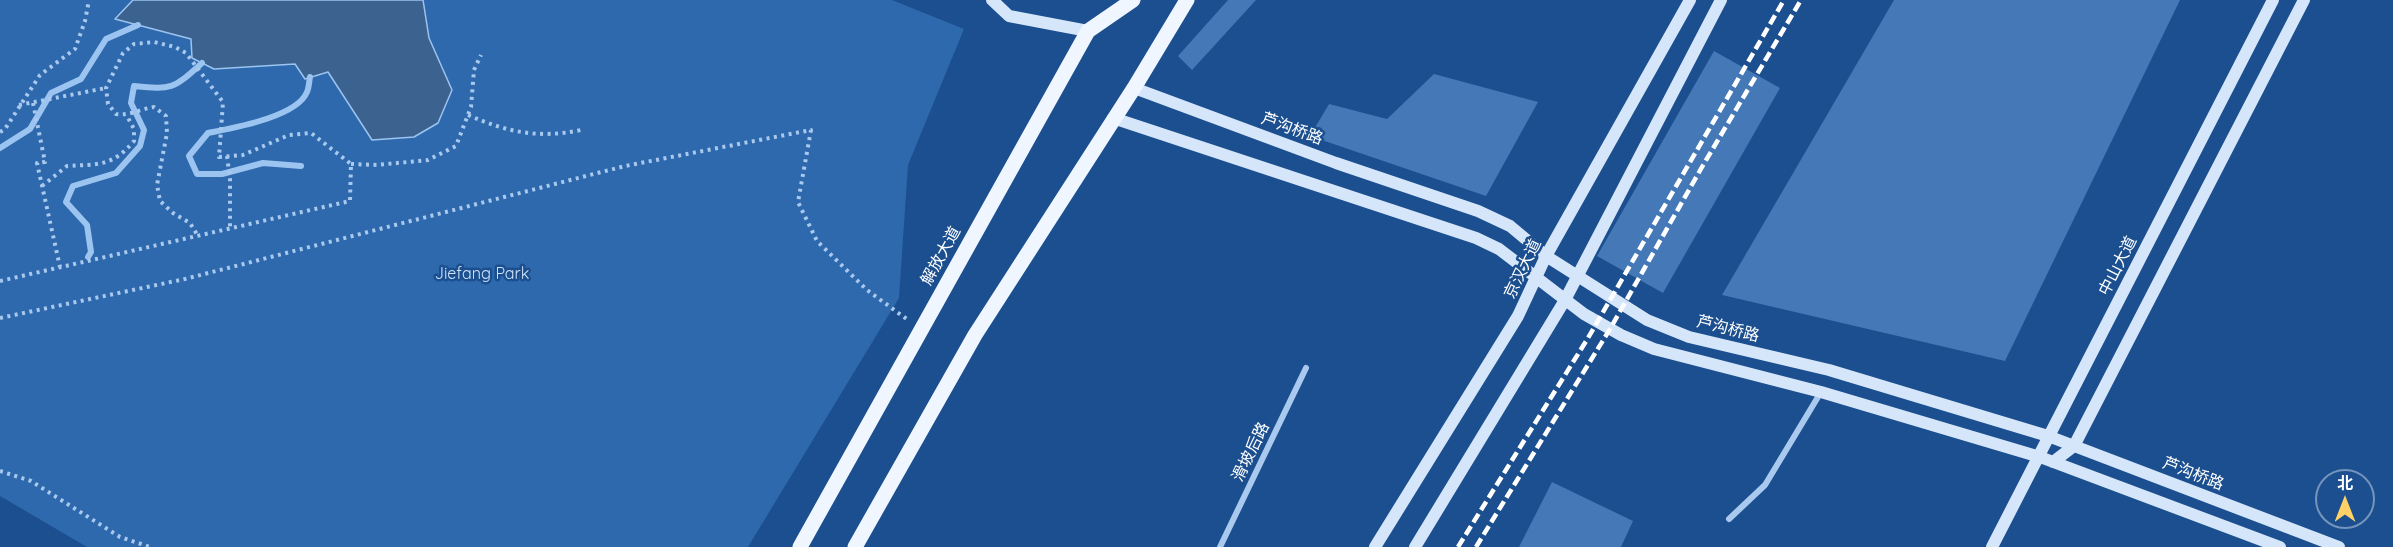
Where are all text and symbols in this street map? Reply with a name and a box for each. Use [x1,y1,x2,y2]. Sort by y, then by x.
street label: 芦沟桥路 [1259,109,1325,149]
street label: 解放大道 [917,223,965,289]
street label: 中山大道 [2095,233,2141,299]
street label: 京汉大道 [1500,236,1546,302]
park label: Jiefang Park [435,264,529,284]
street label: 芦沟桥路 [1695,312,1761,346]
street label: 滑坡后路 [1228,419,1274,485]
street label: 芦沟桥路 [2160,454,2226,494]
north arrow [2315,469,2375,529]
text: 北 [2337,473,2353,493]

